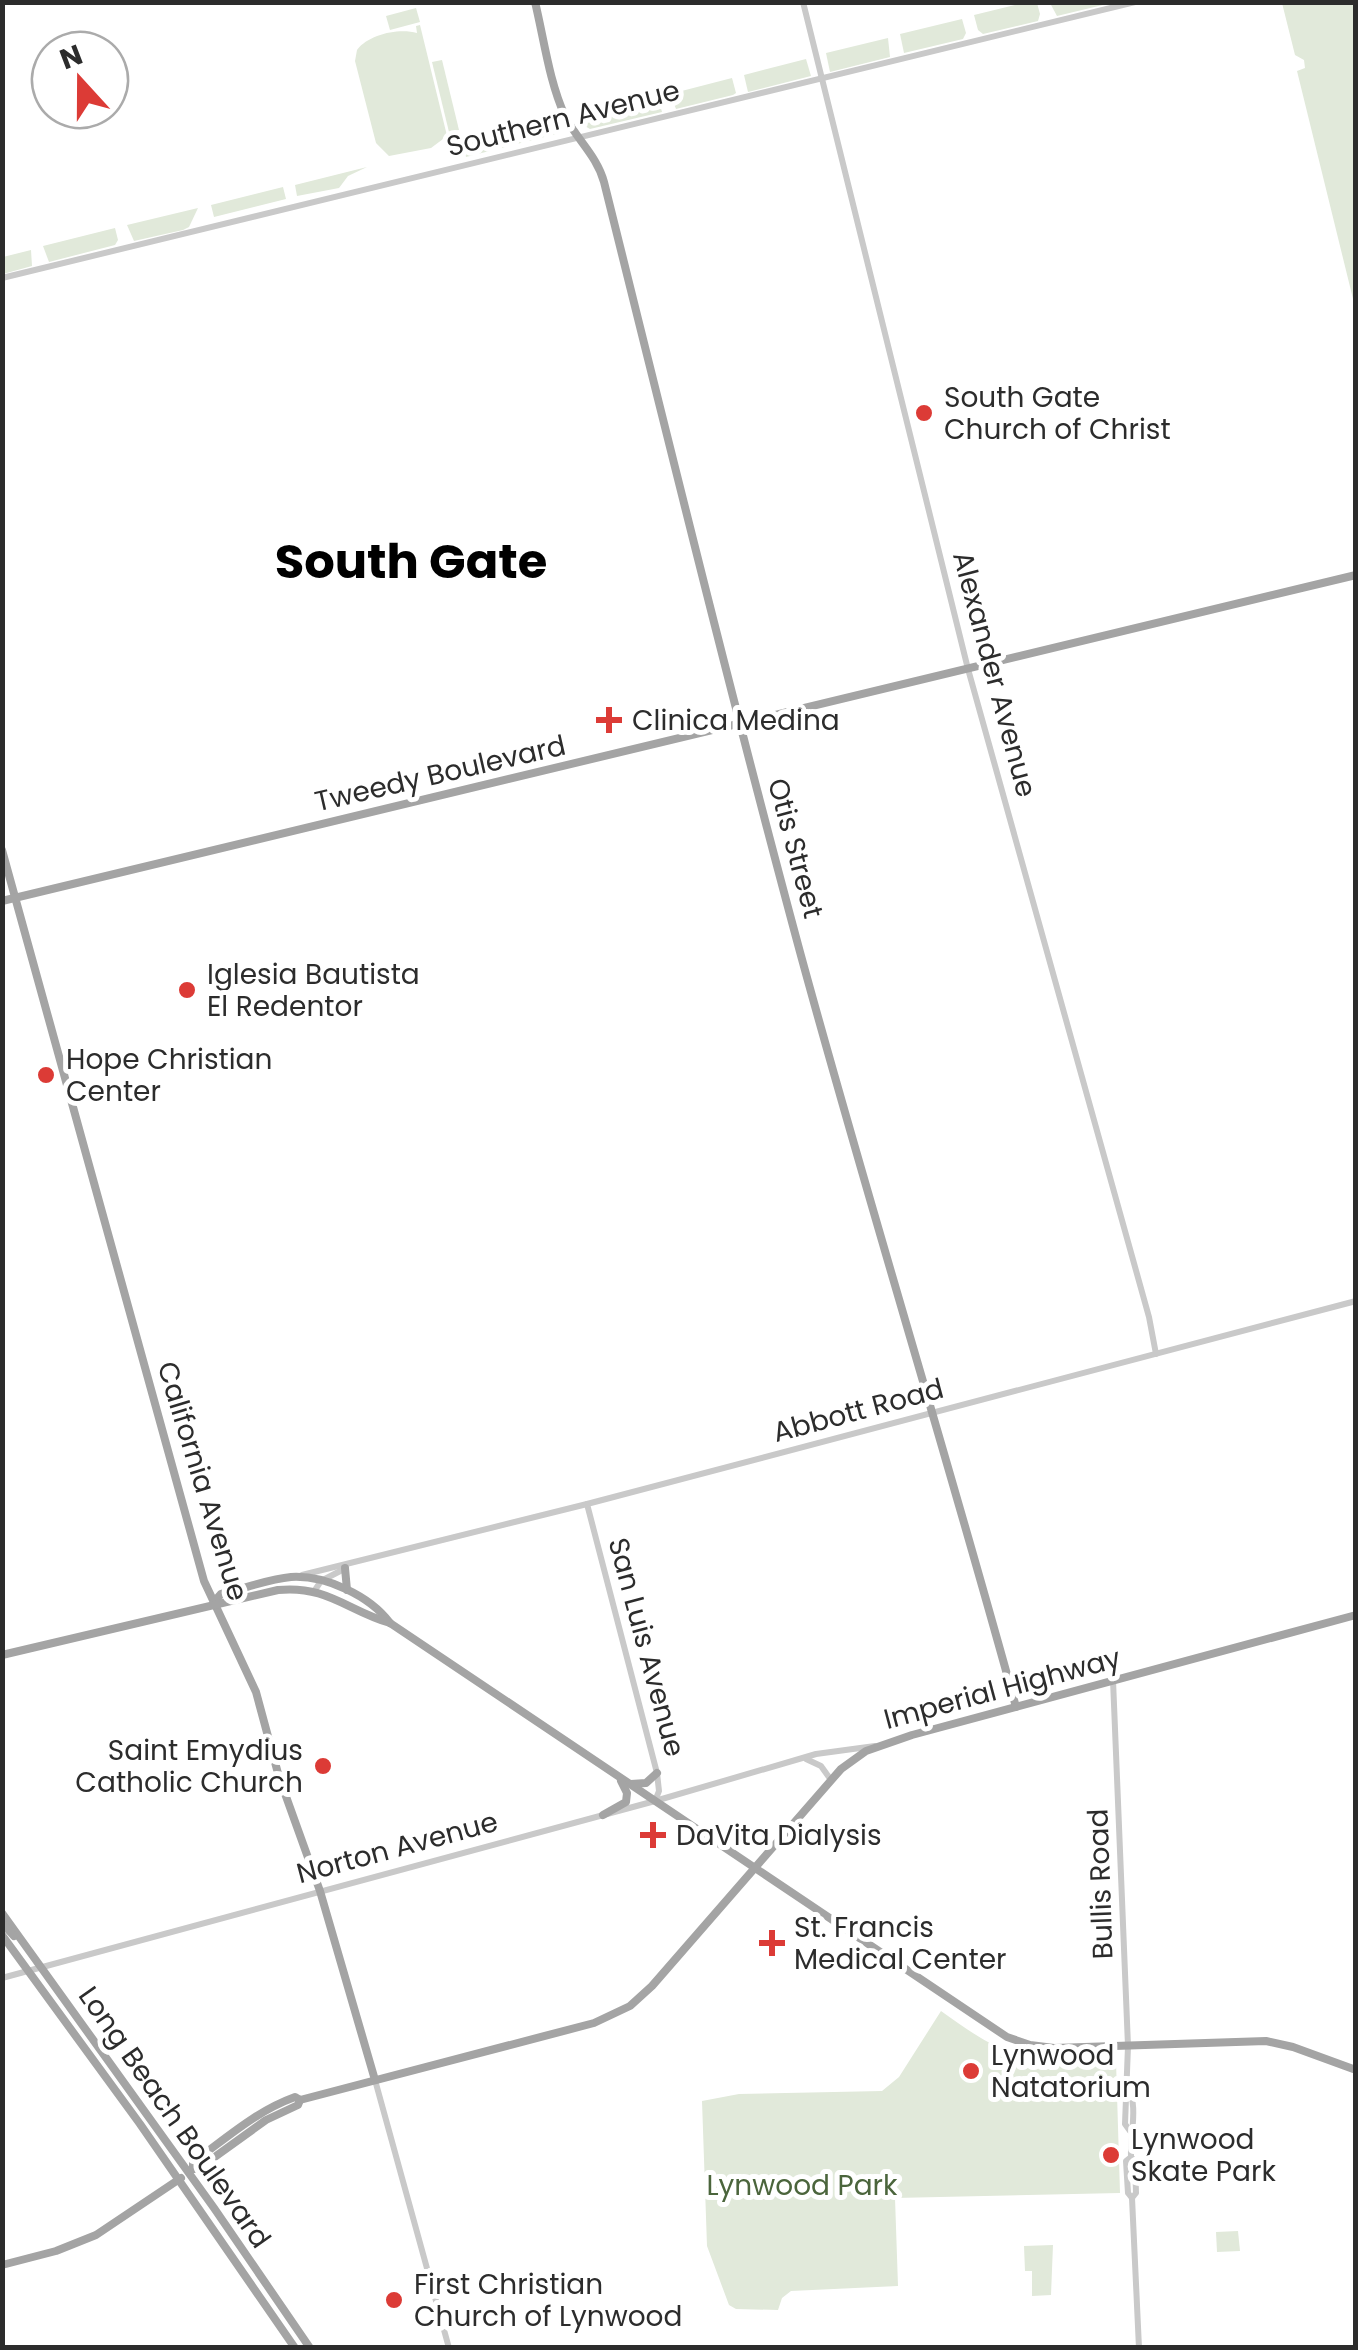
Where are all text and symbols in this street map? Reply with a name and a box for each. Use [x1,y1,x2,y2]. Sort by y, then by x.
north arrow [30,30,130,130]
text: N [54,35,88,79]
street label: Southern Avenue [443,71,684,166]
place label: South Gate Church of Christ [944,378,1171,449]
marker: South Gate Church of Christ [913,402,935,424]
district label: South Gate [275,528,547,595]
street label: Alexander Avenue [943,547,1046,801]
place label: Clinica Medina [632,701,840,740]
marker: Clinica Medina [596,707,622,733]
street label: Tweedy Boulevard [311,726,569,821]
street label: Otis Street [758,774,833,922]
place label: Iglesia Bautista El Redentor [207,955,420,1026]
marker: Iglesia Bautista El Redentor [176,979,198,1001]
place label: Hope Christian Center [66,1040,272,1111]
marker: Hope Christian Center [35,1064,57,1086]
street label: California Avenue [148,1357,257,1606]
street label: Abbott Road [768,1369,948,1452]
street label: San Luis Avenue [599,1533,694,1761]
street label: Imperial Highway [880,1638,1125,1739]
place label: Saint Emydius Catholic Church [75,1731,303,1802]
marker: Saint Emydius Catholic Church [312,1755,334,1777]
street label: Norton Avenue [292,1802,502,1893]
street label: Bullis Road [1078,1808,1123,1960]
place label: DaVita Dialysis [676,1816,882,1855]
marker: DaVita Dialysis [640,1822,666,1848]
place label: St. Francis Medical Center [794,1908,1006,1979]
marker: St. Francis Medical Center [759,1930,785,1956]
street label: Long Beach Boulevard [69,1979,280,2256]
place label: Lynwood Natatorium [991,2036,1151,2107]
marker: Lynwood Natatorium [960,2060,982,2082]
place label: Lynwood Skate Park [1131,2120,1276,2191]
marker: Lynwood Skate Park [1100,2144,1122,2166]
park label: Lynwood Park [707,2166,898,2205]
place label: First Christian Church of Lynwood [414,2265,682,2336]
marker: First Christian Church of Lynwood [383,2289,405,2311]

